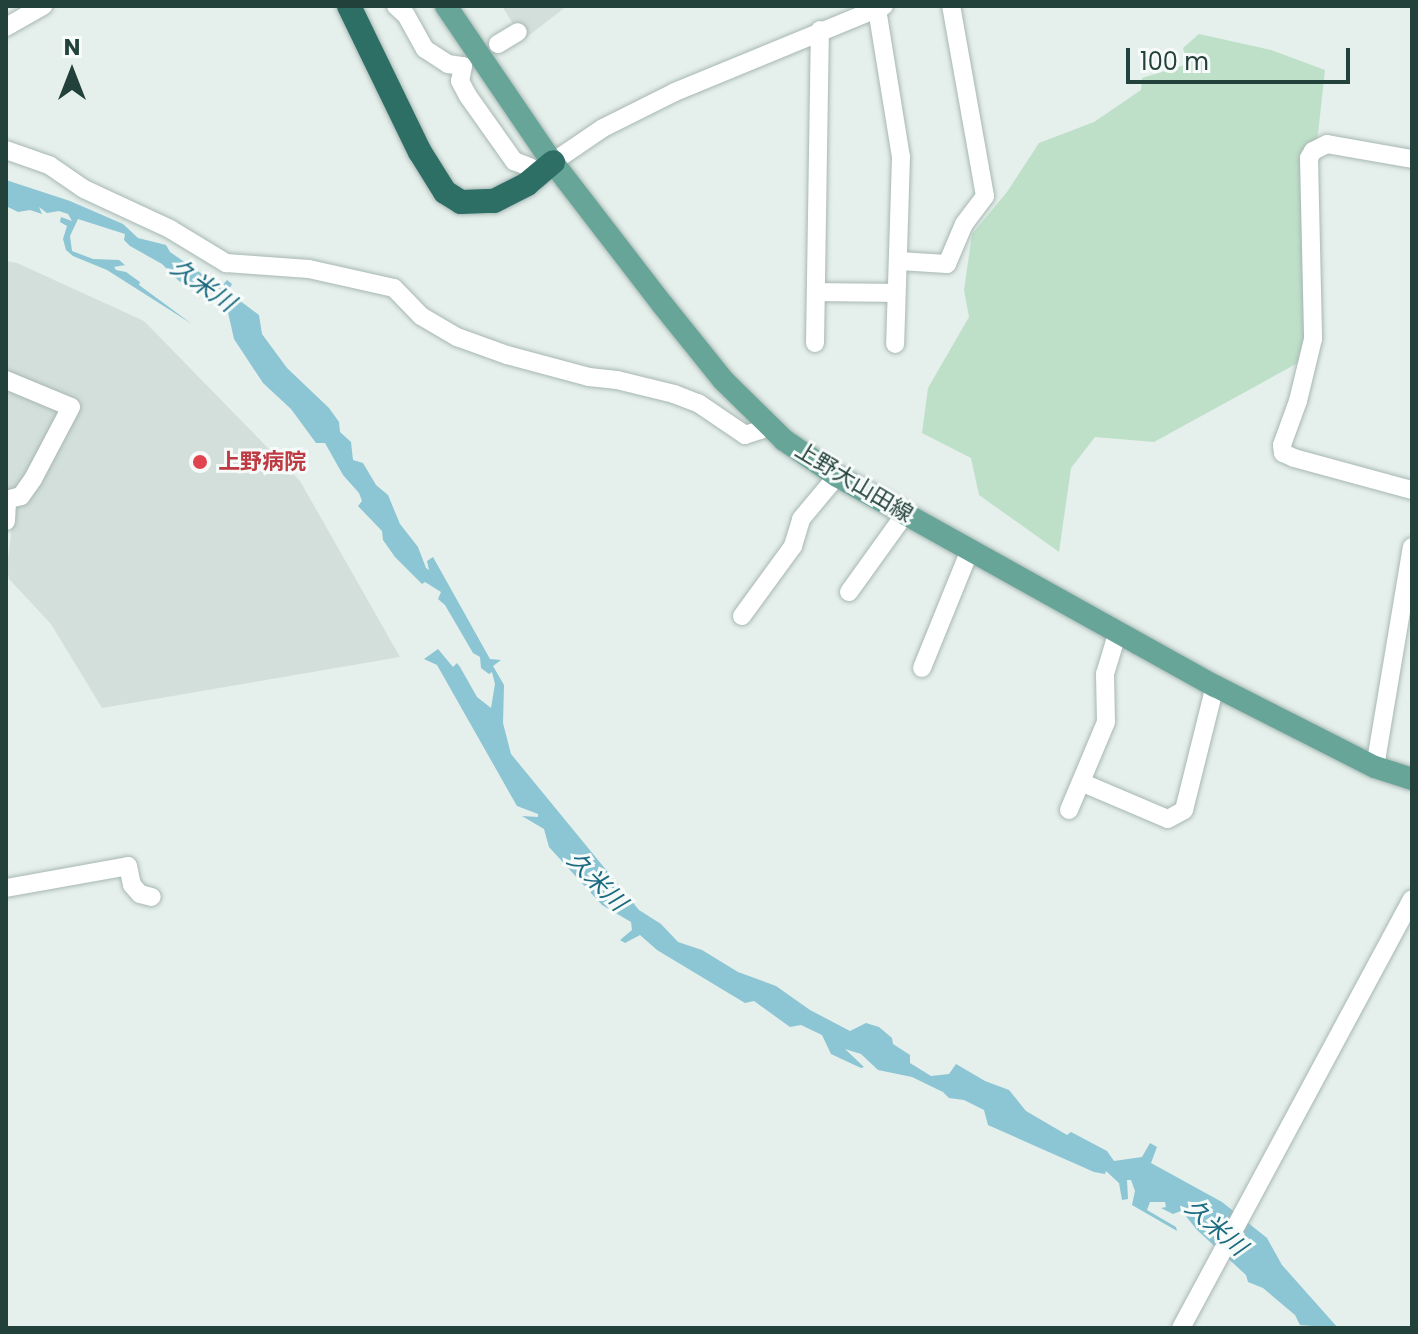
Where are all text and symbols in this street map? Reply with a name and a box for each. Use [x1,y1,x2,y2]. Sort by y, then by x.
north arrow [32,32,112,112]
text: N [64,32,80,63]
scale bar [1130,32,1354,82]
text: 100 m [1140,45,1209,78]
water label: 久米川 [165,253,241,317]
street label: 上野大山田線 [791,437,917,527]
place label: 上野病院 [218,449,306,475]
marker: 上野病院 [189,451,211,473]
water label: 久米川 [561,845,633,917]
water label: 久米川 [1179,1193,1253,1261]

